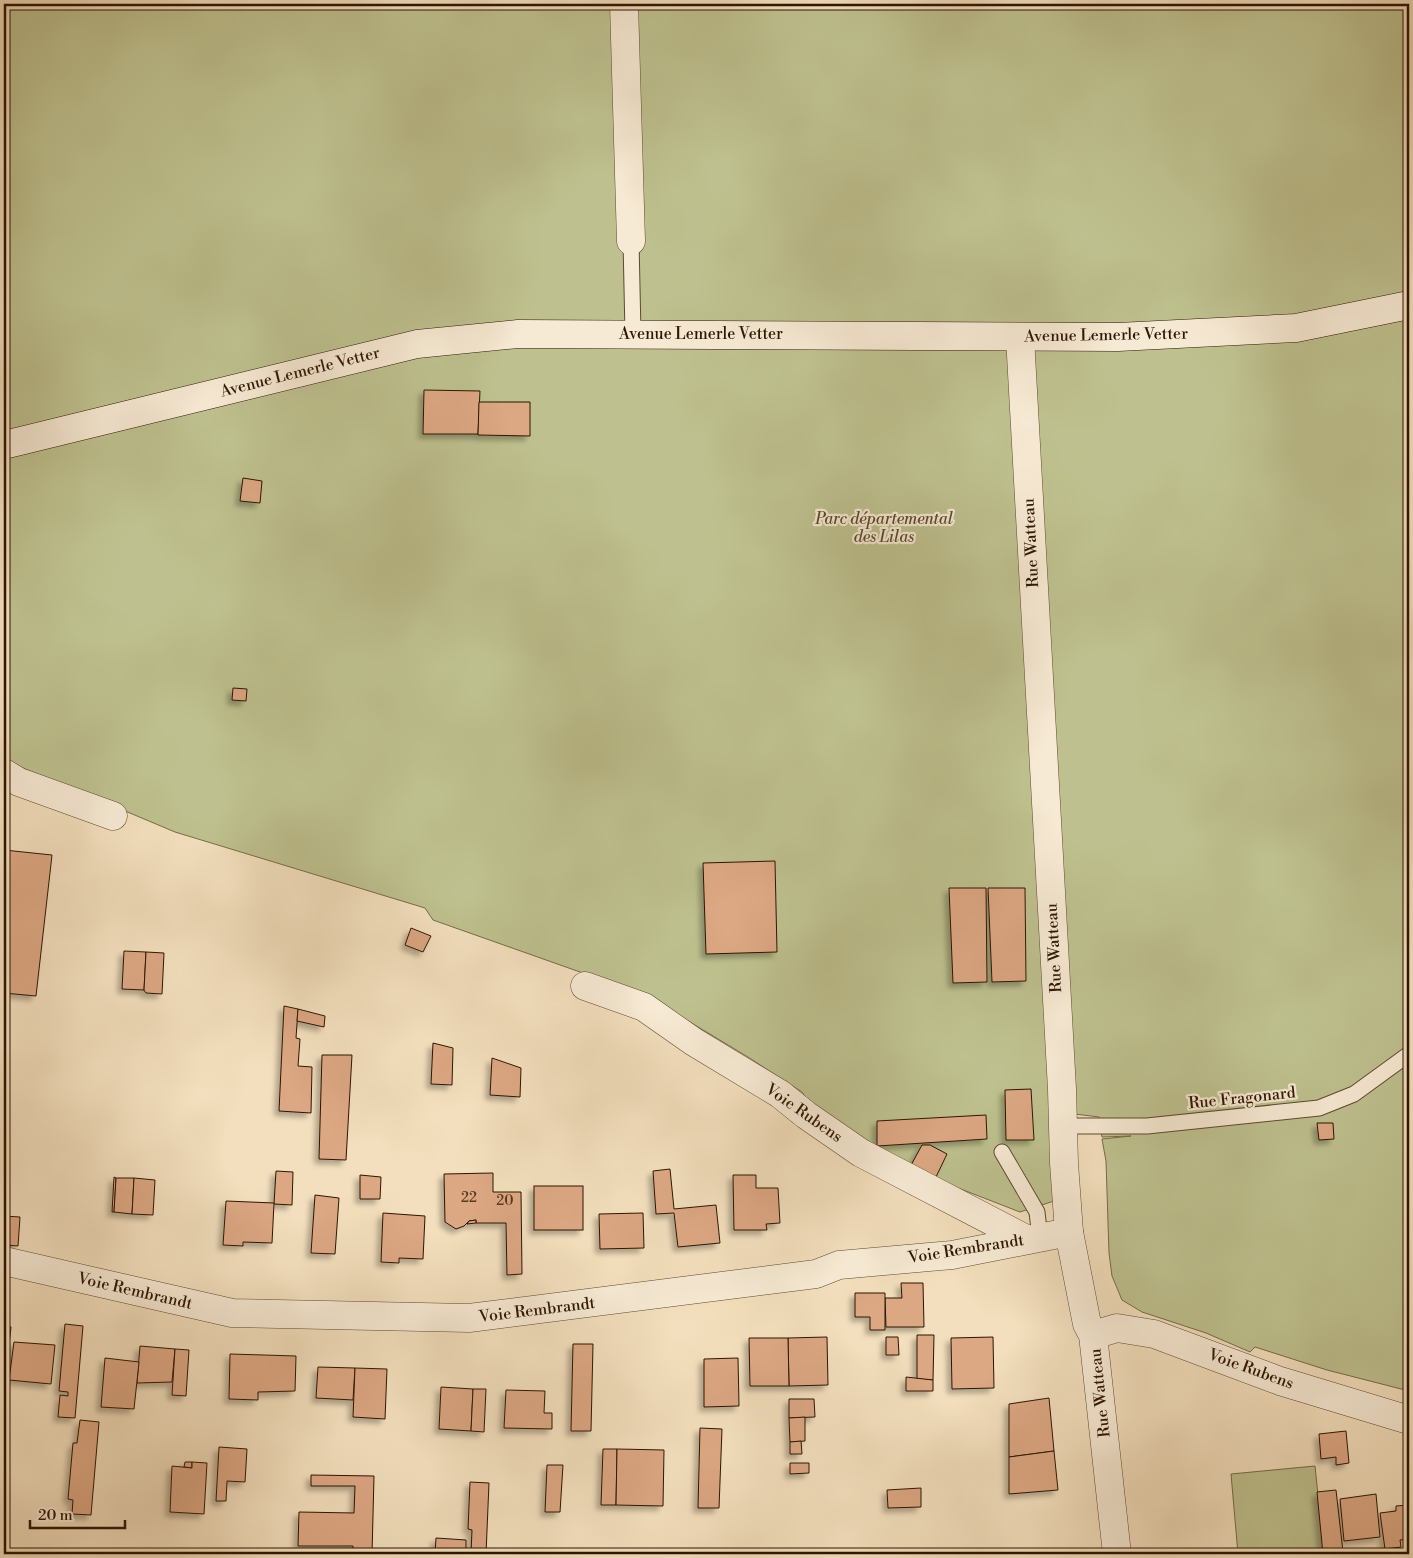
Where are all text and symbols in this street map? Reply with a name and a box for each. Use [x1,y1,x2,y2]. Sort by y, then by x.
street label: Avenue Lemerle Vetter [618,324,783,344]
street label: Avenue Lemerle Vetter [1023,324,1188,346]
street label: Avenue Lemerle Vetter [217,342,382,402]
street label: Rue Watteau [1019,498,1043,588]
park label: Parc départemental des Lilas [814,509,954,547]
street label: Rue Watteau [1042,903,1066,993]
street label: Voie Rubens [761,1079,846,1147]
street label: Rue Fragonard [1187,1082,1297,1114]
house number: 22 [461,1189,477,1207]
house number: 20 [496,1192,514,1210]
street label: Voie Rembrandt [906,1230,1026,1268]
street label: Voie Rembrandt [75,1268,195,1314]
street label: Voie Rembrandt [477,1293,597,1327]
street label: Voie Rubens [1205,1344,1297,1394]
street label: Rue Watteau [1085,1347,1115,1439]
scale bar [30,1498,125,1530]
text: 20 m [38,1506,73,1525]

